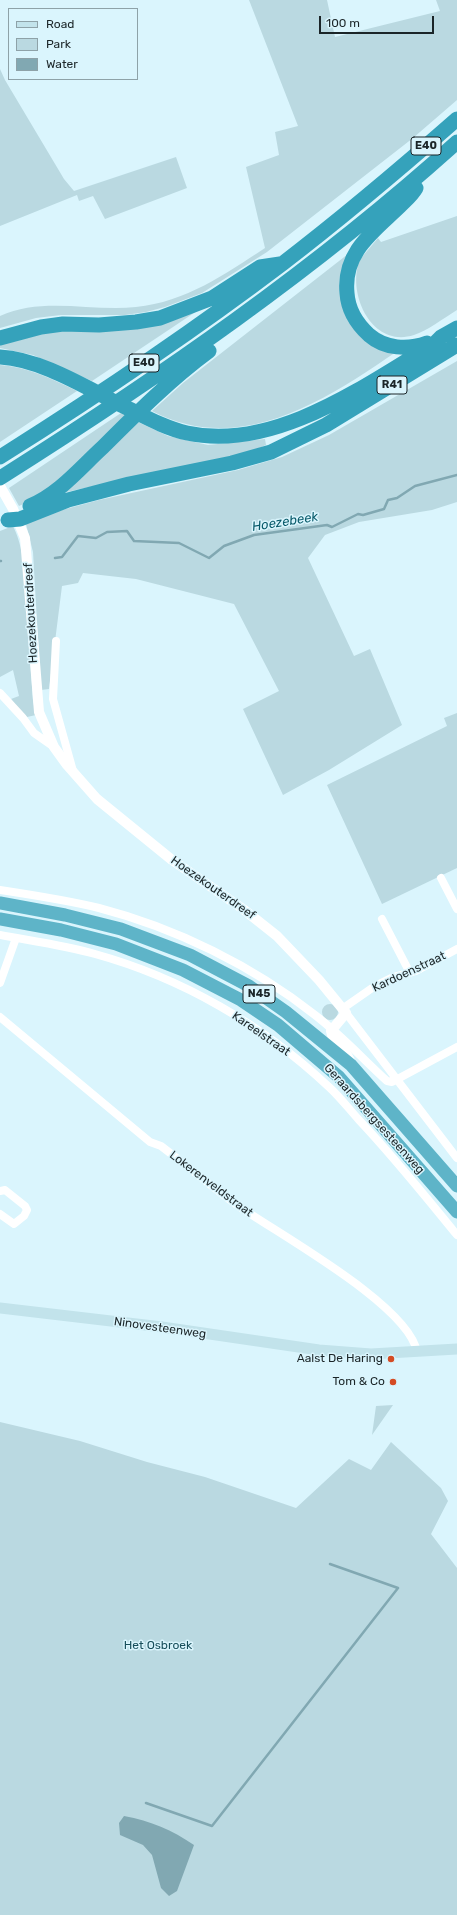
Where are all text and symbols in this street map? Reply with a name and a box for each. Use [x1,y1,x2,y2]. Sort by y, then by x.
legend [8,8,138,80]
scale bar [321,8,436,34]
text: 100 m [326,16,360,30]
text: Road [46,17,74,31]
text: Park [46,37,71,51]
text: Water [46,57,78,71]
road number: E40 [411,137,441,155]
road number: E40 [129,354,159,372]
road number: R41 [377,376,407,394]
water label: Hoezebeek [251,509,319,535]
street label: Hoezekouterdreef [21,563,41,663]
street label: Hoezekouterdreef [168,853,258,923]
street label: Kardoenstraat [370,949,448,995]
road number: N45 [243,985,275,1003]
street label: Kareelstraat [229,1009,293,1059]
street label: Geraardsbergsesteenweg [321,1061,427,1177]
street label: Lokerenveldstraat [166,1148,256,1220]
street label: Ninovesteenweg [113,1314,207,1342]
place label: Aalst De Haring [297,1352,383,1366]
marker: Aalst De Haring [386,1354,396,1364]
place label: Tom & Co [333,1375,385,1389]
marker: Tom & Co [388,1377,398,1387]
park label: Het Osbroek [124,1639,192,1653]

